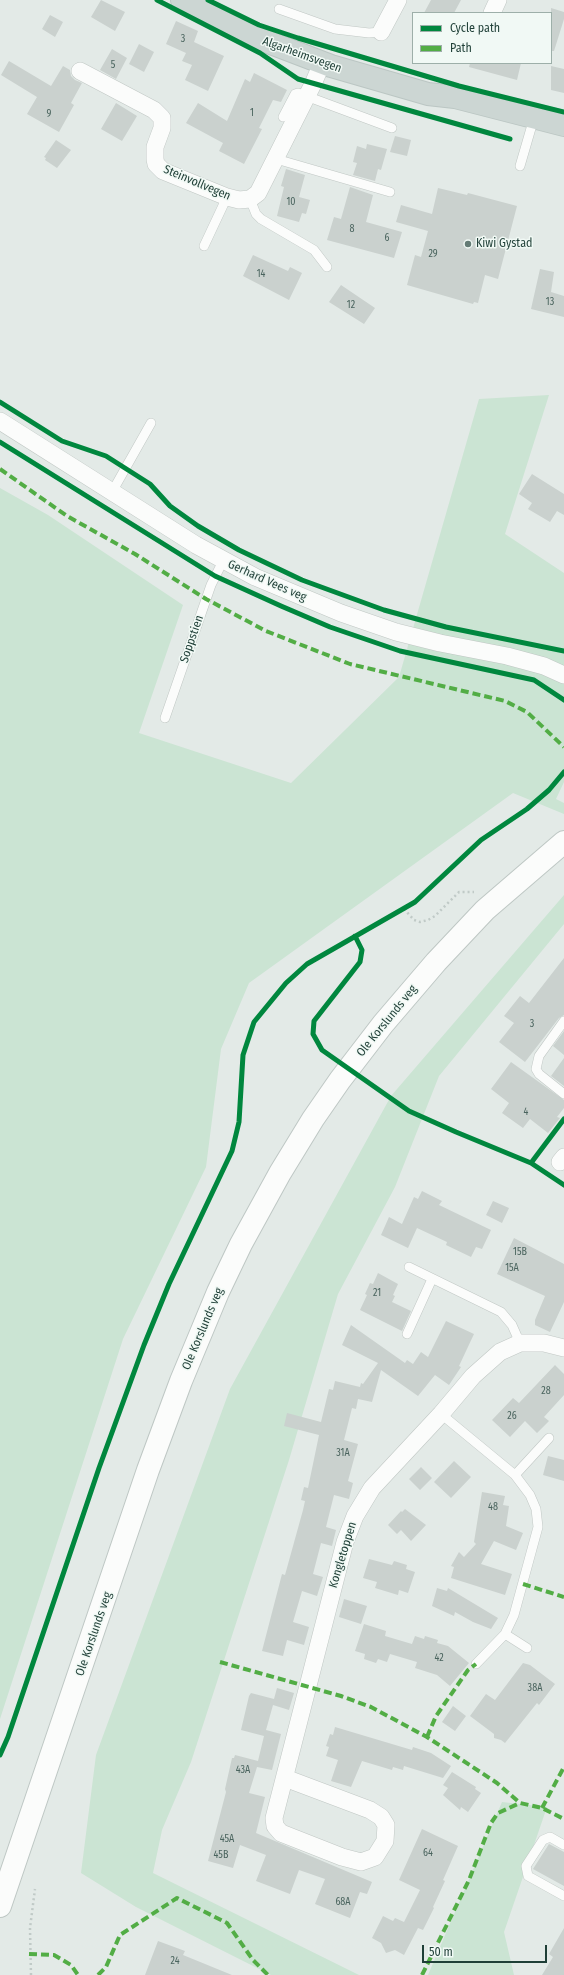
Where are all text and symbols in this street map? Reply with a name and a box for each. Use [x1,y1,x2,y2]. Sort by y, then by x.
legend [412,12,552,64]
text: Cycle path [450,21,500,35]
house number: 3 [181,33,185,45]
street label: Algarheimsvegen [260,34,344,76]
text: Path [450,41,472,55]
house number: 5 [111,59,115,71]
house number: 1 [250,107,254,119]
house number: 9 [47,108,51,120]
street label: Steinvollvegen [161,162,233,204]
house number: 10 [286,196,296,208]
house number: 8 [350,223,354,235]
house number: 6 [385,232,389,244]
place label: Kiwi Gystad [476,237,532,251]
marker: Kiwi Gystad [463,239,473,249]
house number: 29 [428,248,438,260]
house number: 14 [257,268,265,280]
house number: 13 [546,296,554,308]
house number: 12 [347,299,355,311]
street label: Gerhard Vees veg [225,557,309,605]
street label: Soppstien [177,613,207,665]
street label: Ole Korslunds veg [354,982,420,1060]
house number: 3 [530,1018,534,1030]
house number: 4 [524,1106,528,1118]
house number: 15B [513,1246,527,1258]
house number: 15A [505,1262,519,1274]
street label: Ole Korslunds veg [179,1286,227,1372]
house number: 21 [373,1287,381,1299]
house number: 28 [541,1385,551,1397]
house number: 26 [507,1410,517,1422]
house number: 31A [336,1447,350,1459]
house number: 48 [488,1501,498,1513]
street label: Kongletoppen [326,1520,360,1590]
street label: Ole Korslunds veg [73,1590,115,1678]
house number: 42 [434,1652,444,1664]
house number: 38A [528,1682,542,1694]
house number: 43A [236,1764,250,1776]
house number: 45A [220,1833,234,1845]
house number: 64 [423,1847,433,1859]
house number: 45B [214,1849,228,1861]
house number: 68A [335,1896,351,1908]
scale bar [424,1937,549,1963]
text: 50 m [429,1945,453,1959]
house number: 24 [170,1955,180,1967]

